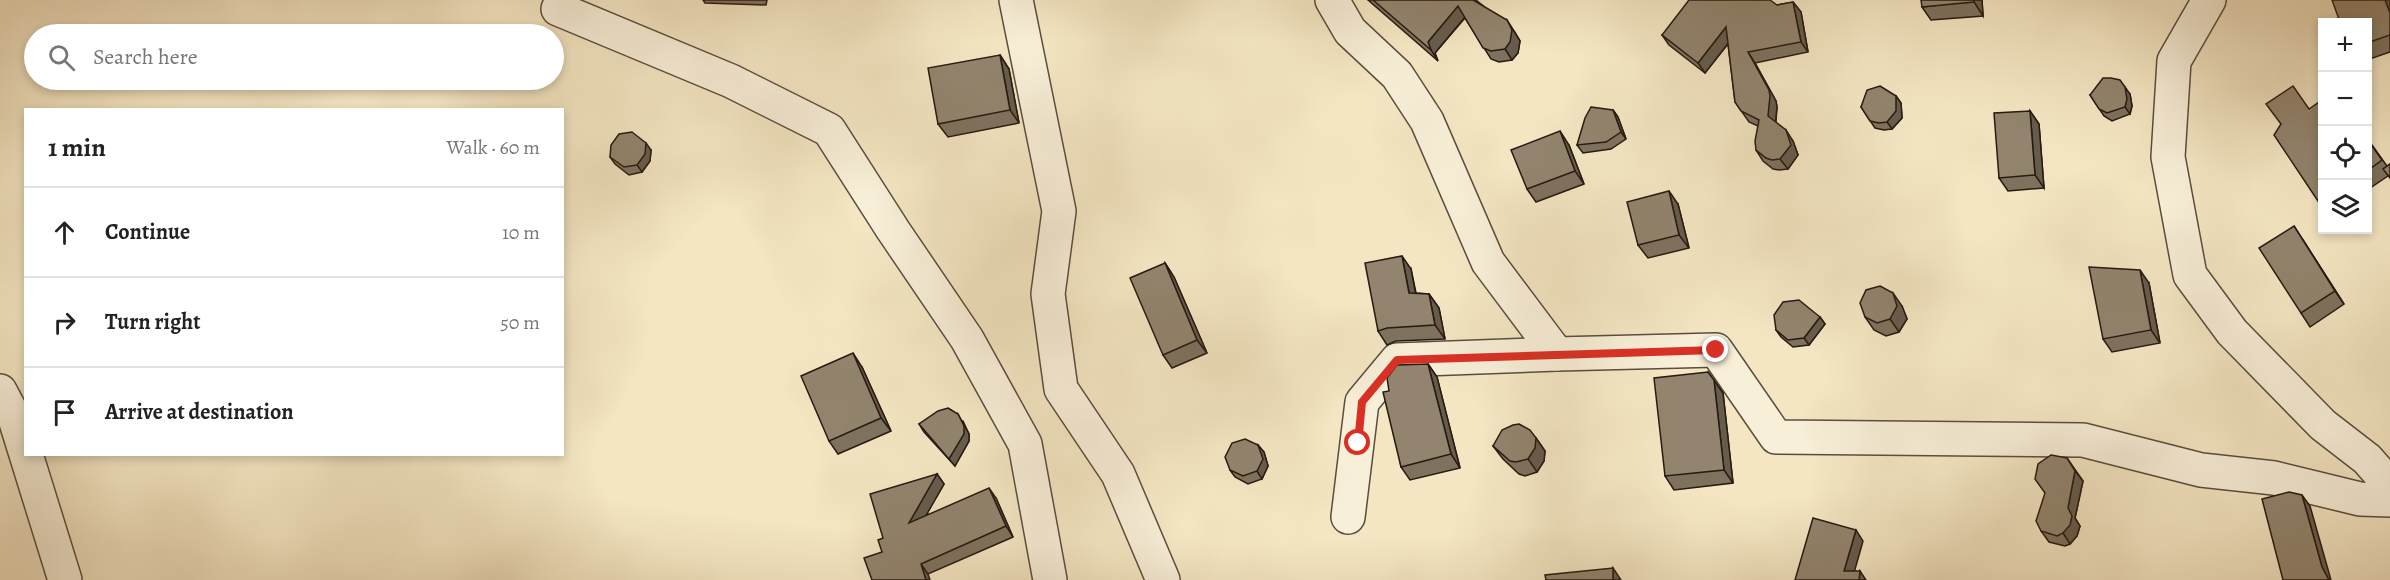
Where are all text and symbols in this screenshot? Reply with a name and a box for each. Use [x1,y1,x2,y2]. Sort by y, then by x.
map controls [2318,18,2372,234]
button: + [2318,18,2372,72]
search box [24,24,564,90]
icon: search [45,41,78,74]
text: Search here [93,42,198,72]
button: − [2318,72,2372,126]
button: locate [2318,126,2372,180]
text: 1 min [48,130,106,165]
text: Walk · 60 m [446,134,540,161]
button: layers [2318,180,2372,234]
icon: ahead [48,216,81,249]
text: Continue [105,217,190,247]
text: 10 m [502,219,540,246]
icon: right [48,306,81,339]
text: Turn right [105,307,201,337]
text: 50 m [500,309,540,336]
route end [1702,336,1728,362]
icon: arrive [48,396,81,429]
text: Arrive at destination [105,397,294,427]
route start [1344,429,1370,455]

